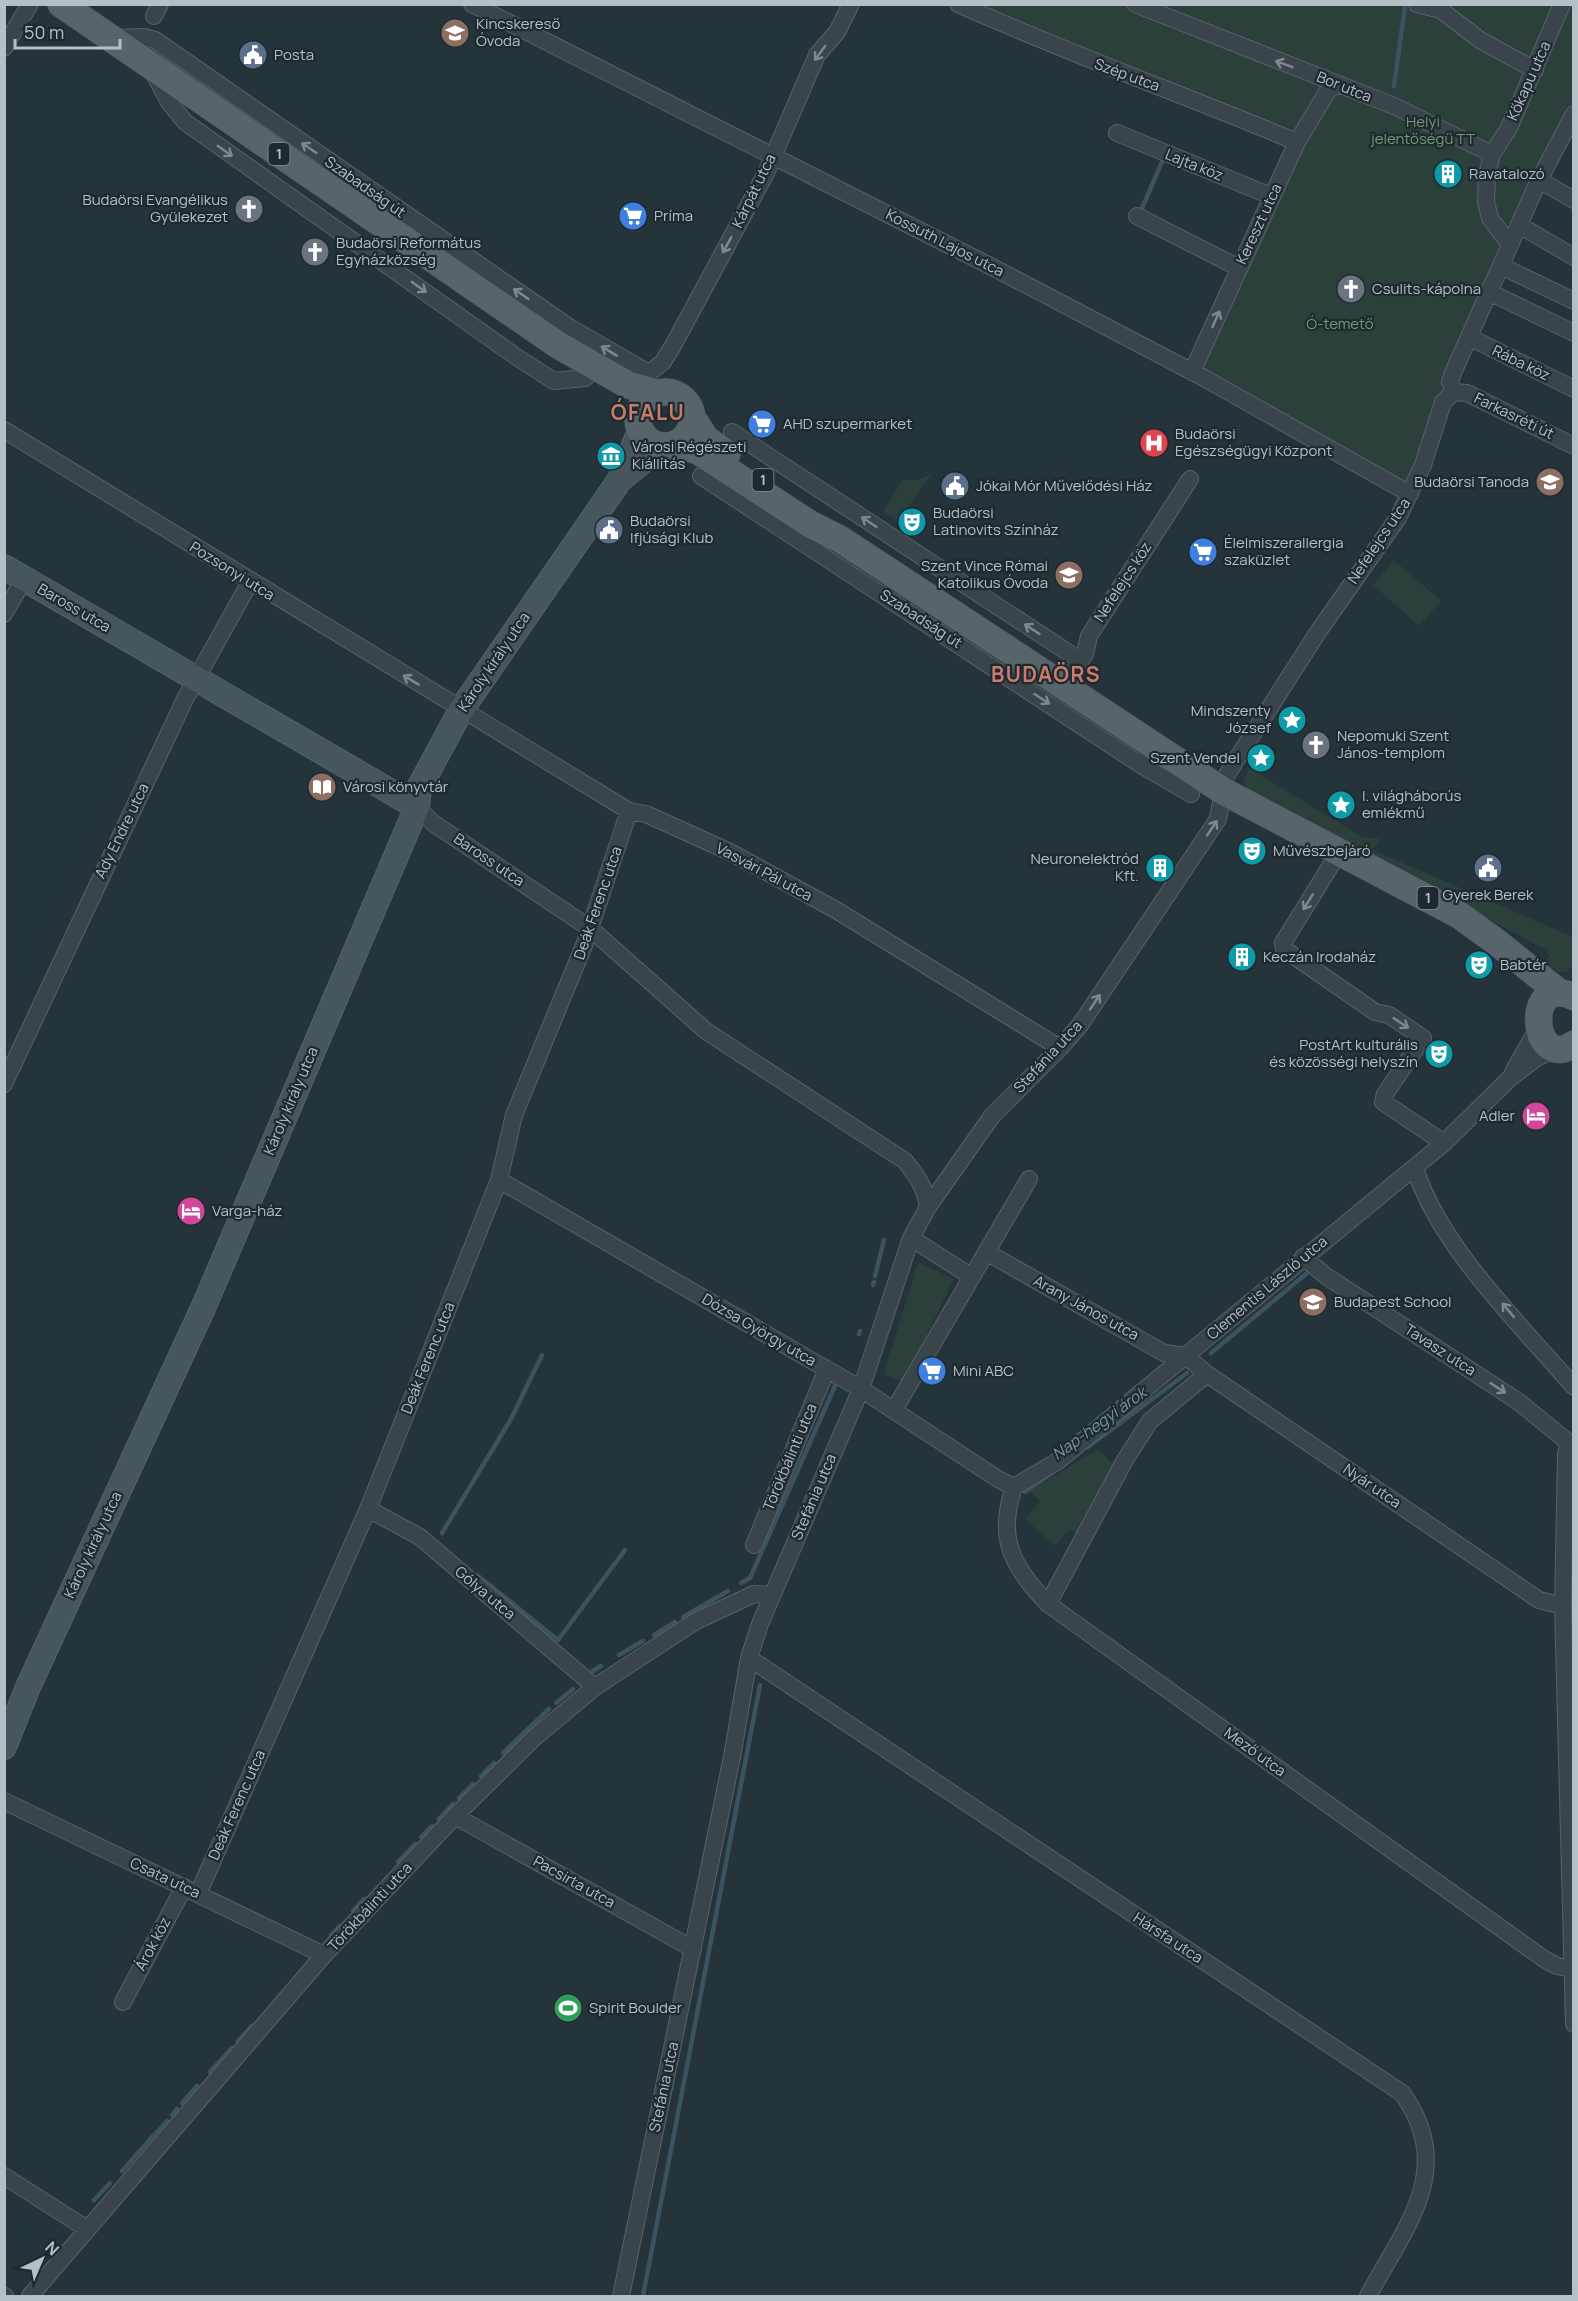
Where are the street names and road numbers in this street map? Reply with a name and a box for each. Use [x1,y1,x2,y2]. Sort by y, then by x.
street label: Kőkapu utca [1502,38,1555,124]
street label: Szép utca [1091,53,1163,96]
street label: Bor utca [1314,66,1375,107]
road number: 1 [268,143,290,165]
street label: Lajta köz [1162,143,1226,186]
street label: Kárpát utca [727,150,781,231]
street label: Szabadság út [321,151,410,222]
street label: Kereszt utca [1231,180,1286,268]
street label: Kossuth Lajos utca [882,204,1008,281]
street label: Rába köz [1489,340,1554,386]
street label: Farkasréti út [1471,387,1558,444]
road number: 1 [752,469,774,491]
street label: Nefelejcs utca [1342,494,1415,588]
street label: Pozsonyi utca [186,536,279,605]
street label: Nefelejcs köz [1089,537,1156,626]
street label: Baross utca [34,578,115,637]
street label: Szabadság út [876,584,966,653]
street label: Károly király utca [453,608,535,716]
street label: Ady Endre utca [89,780,154,882]
street label: Baross utca [450,828,529,891]
street label: Vasvári Pál utca [712,837,816,906]
street label: Deák Ferenc utca [568,843,627,962]
road number: 1 [1418,887,1438,909]
street label: Stefánia utca [1009,1016,1087,1098]
street label: Károly király utca [258,1043,323,1158]
street label: Clementis László utca [1202,1231,1332,1344]
street label: Arany János utca [1030,1270,1143,1345]
street label: Dózsa György utca [698,1288,820,1371]
street label: Deák Ferenc utca [396,1299,460,1417]
street label: Tavasz utca [1400,1319,1480,1381]
street label: Törökbálinti utca [757,1400,822,1514]
street label: Stefánia utca [786,1450,841,1543]
street label: Nyár utca [1339,1458,1405,1513]
street label: Károly király utca [59,1488,127,1602]
street label: Gólya utca [451,1561,520,1624]
street label: Mező utca [1220,1722,1291,1781]
street label: Deák Ferenc utca [203,1746,270,1863]
street label: Pacsirta utca [530,1850,619,1913]
street label: Csata utca [127,1852,204,1903]
street label: Törökbálinti utca [323,1857,417,1956]
street label: Hársfa utca [1129,1907,1207,1968]
street label: Árok köz [130,1913,175,1974]
street label: Stefánia utca [644,2040,683,2134]

